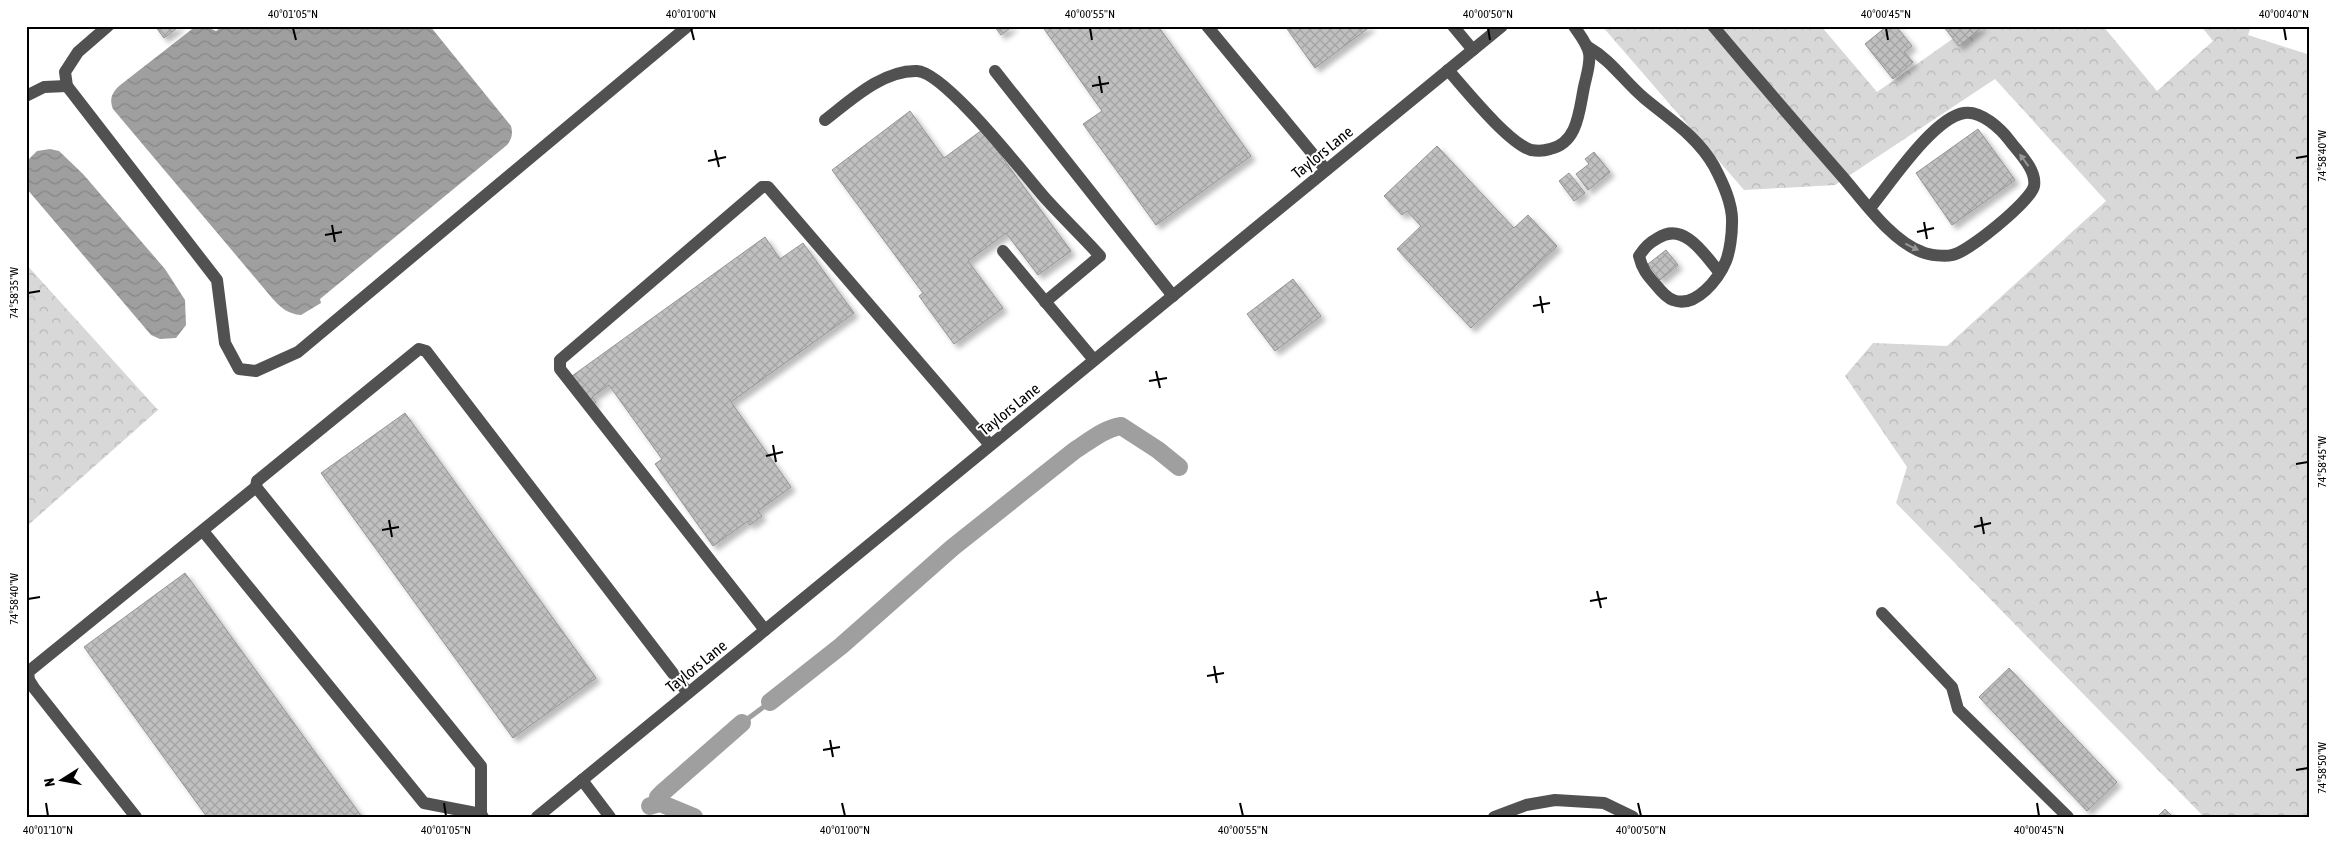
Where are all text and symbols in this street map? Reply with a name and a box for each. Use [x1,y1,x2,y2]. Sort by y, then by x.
text: 40°01'05"N [268,7,318,21]
text: 40°01'00"N [666,7,716,21]
text: 40°00'55"N [1065,7,1115,21]
text: 40°00'50"N [1463,7,1513,21]
text: 40°00'45"N [1861,7,1911,21]
text: 40°00'40"N [2259,7,2309,21]
street label: Taylors Lane [1288,122,1357,183]
text: 74°58'40"W [2315,130,2329,182]
one-way arrow [2019,153,2029,167]
one-way arrow [1905,243,1919,251]
text: 74°58'35"W [7,267,21,319]
street label: Taylors Lane [975,379,1044,440]
text: 74°58'45"W [2315,436,2329,488]
text: 74°58'40"W [7,573,21,625]
street label: Taylors Lane [662,636,731,697]
text: 74°58'50"W [2315,742,2329,794]
north arrow [38,756,88,806]
text: N [41,777,58,788]
text: 40°01'10"N [23,823,73,837]
text: 40°01'05"N [421,823,471,837]
text: 40°01'00"N [820,823,870,837]
text: 40°00'55"N [1218,823,1268,837]
text: 40°00'50"N [1616,823,1666,837]
text: 40°00'45"N [2014,823,2064,837]

